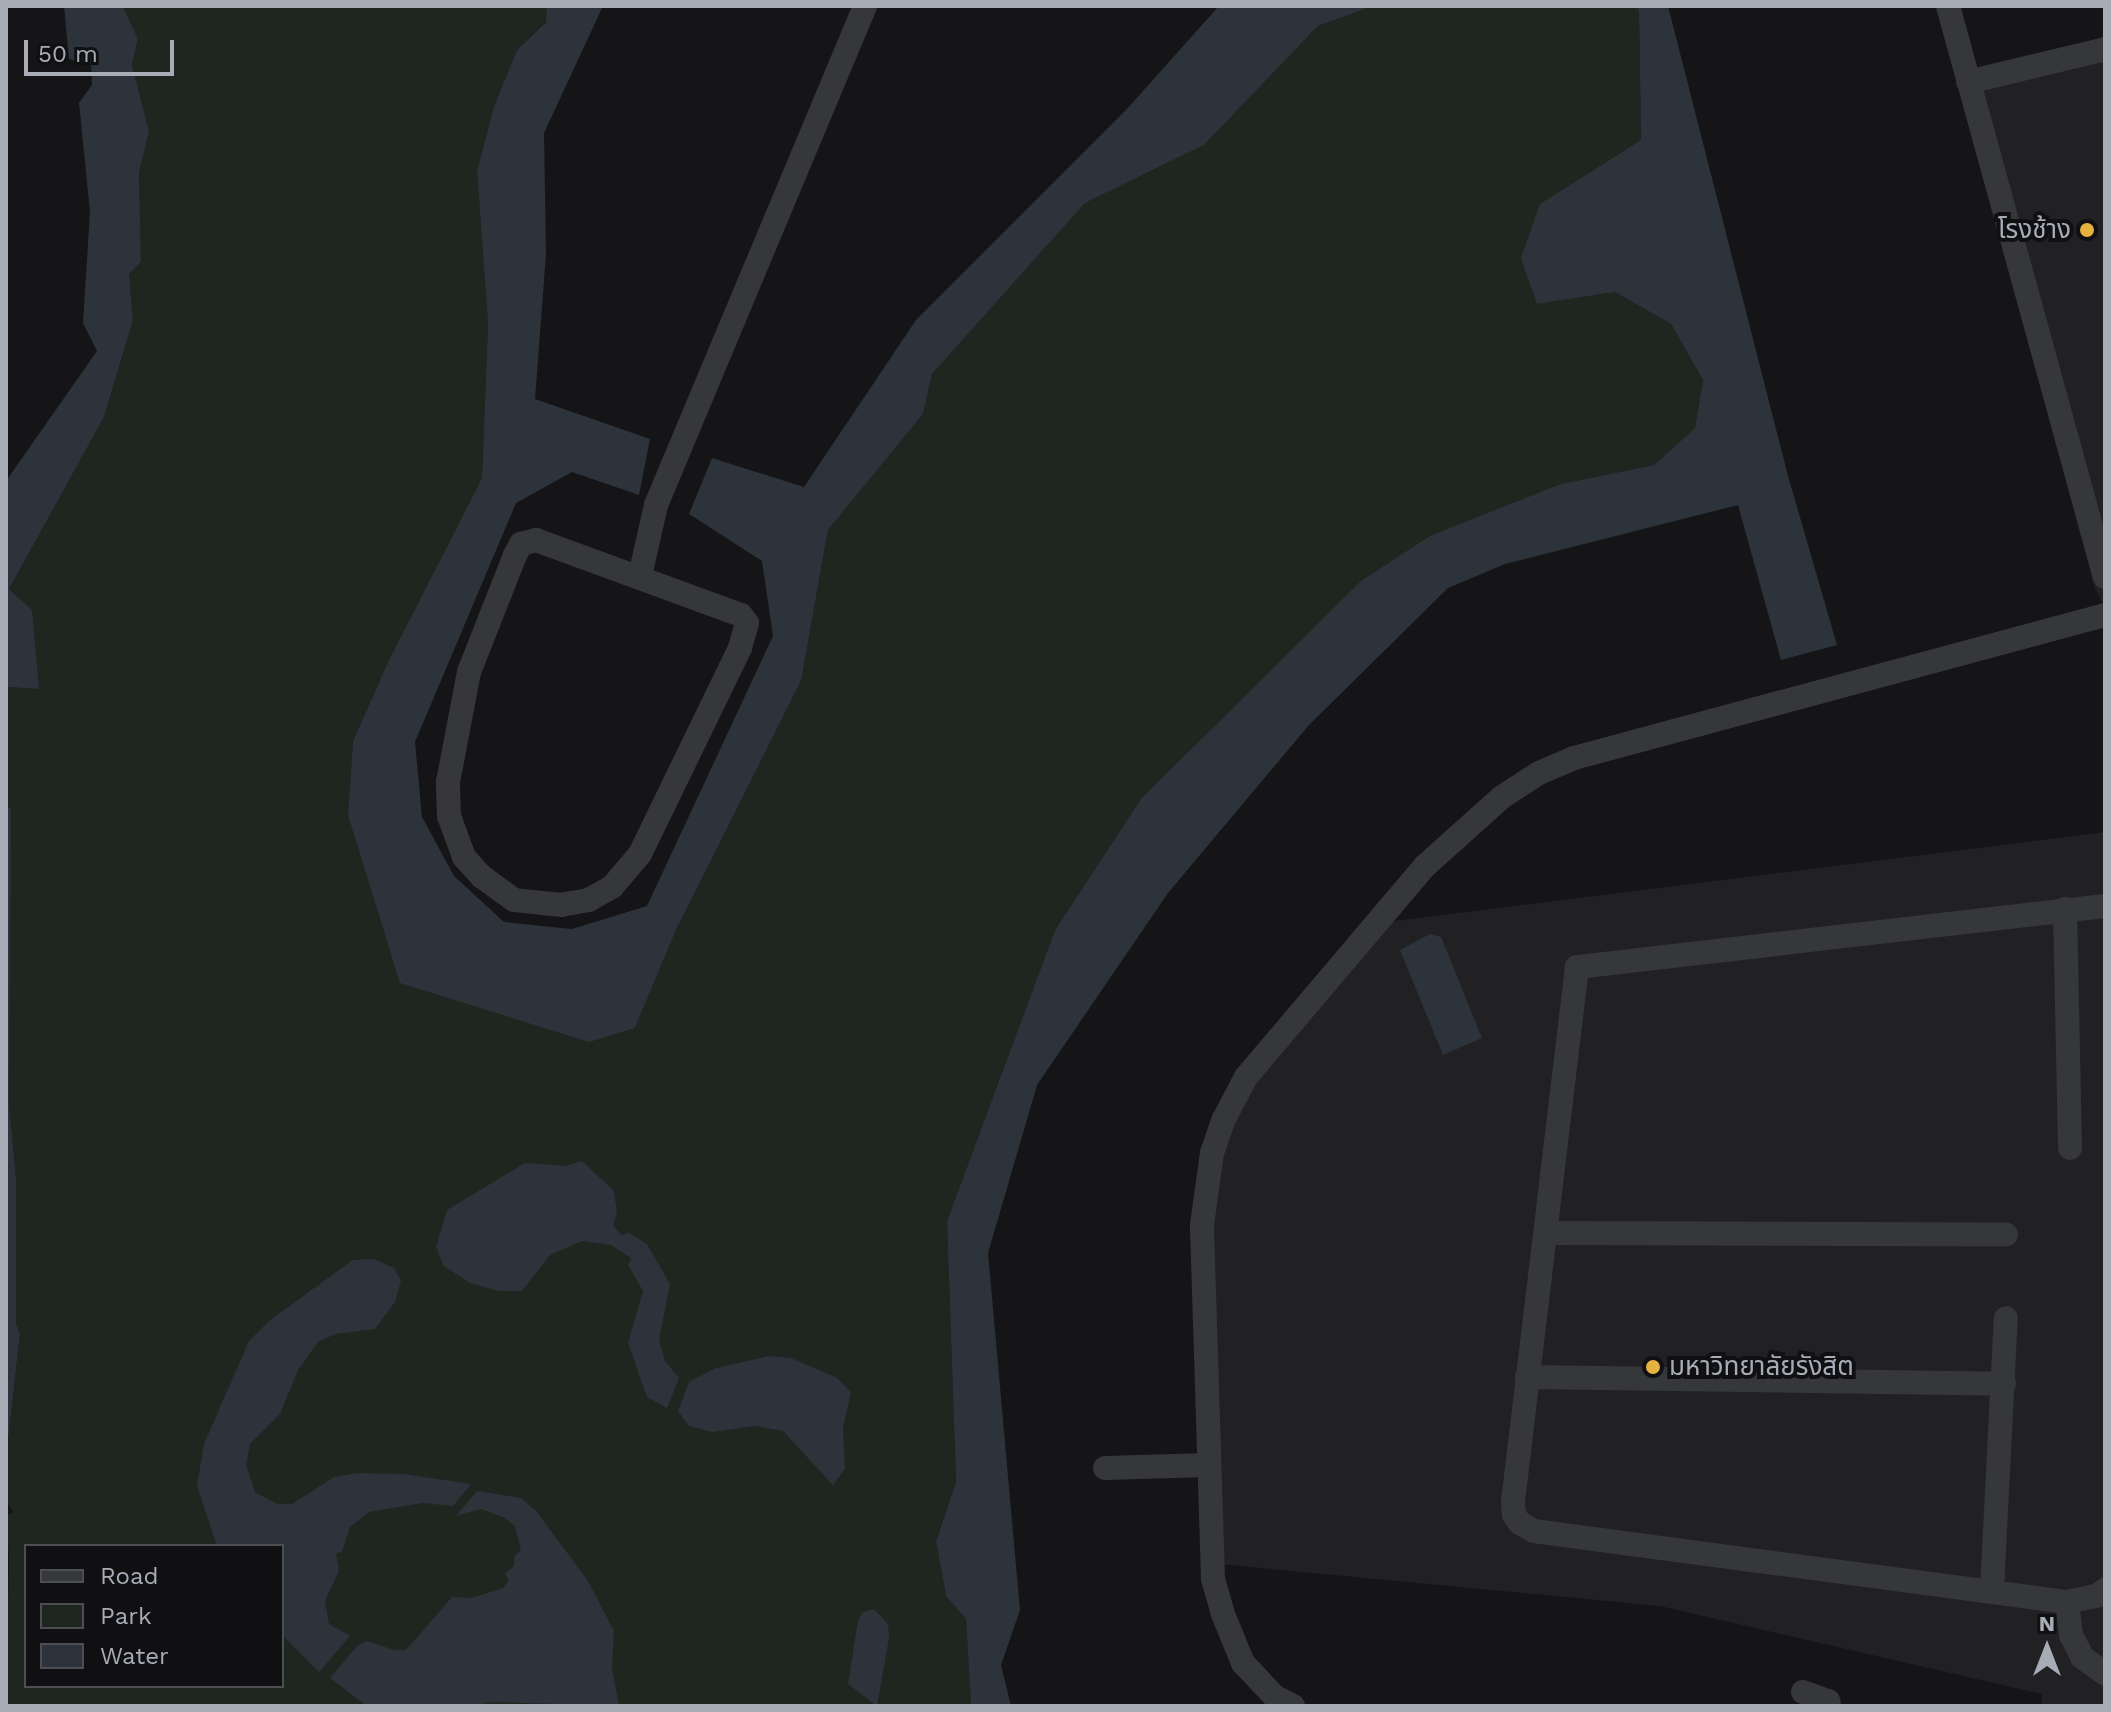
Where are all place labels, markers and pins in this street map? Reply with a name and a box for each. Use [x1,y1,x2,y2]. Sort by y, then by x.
place label: โรงช้าง [1998,214,2071,246]
marker: โรงช้าง [2078,221,2096,239]
place label: มหาวิทยาลัยรังสิต [1669,1351,1854,1383]
marker: มหาวิทยาลัยรังสิต [1644,1358,1662,1376]

